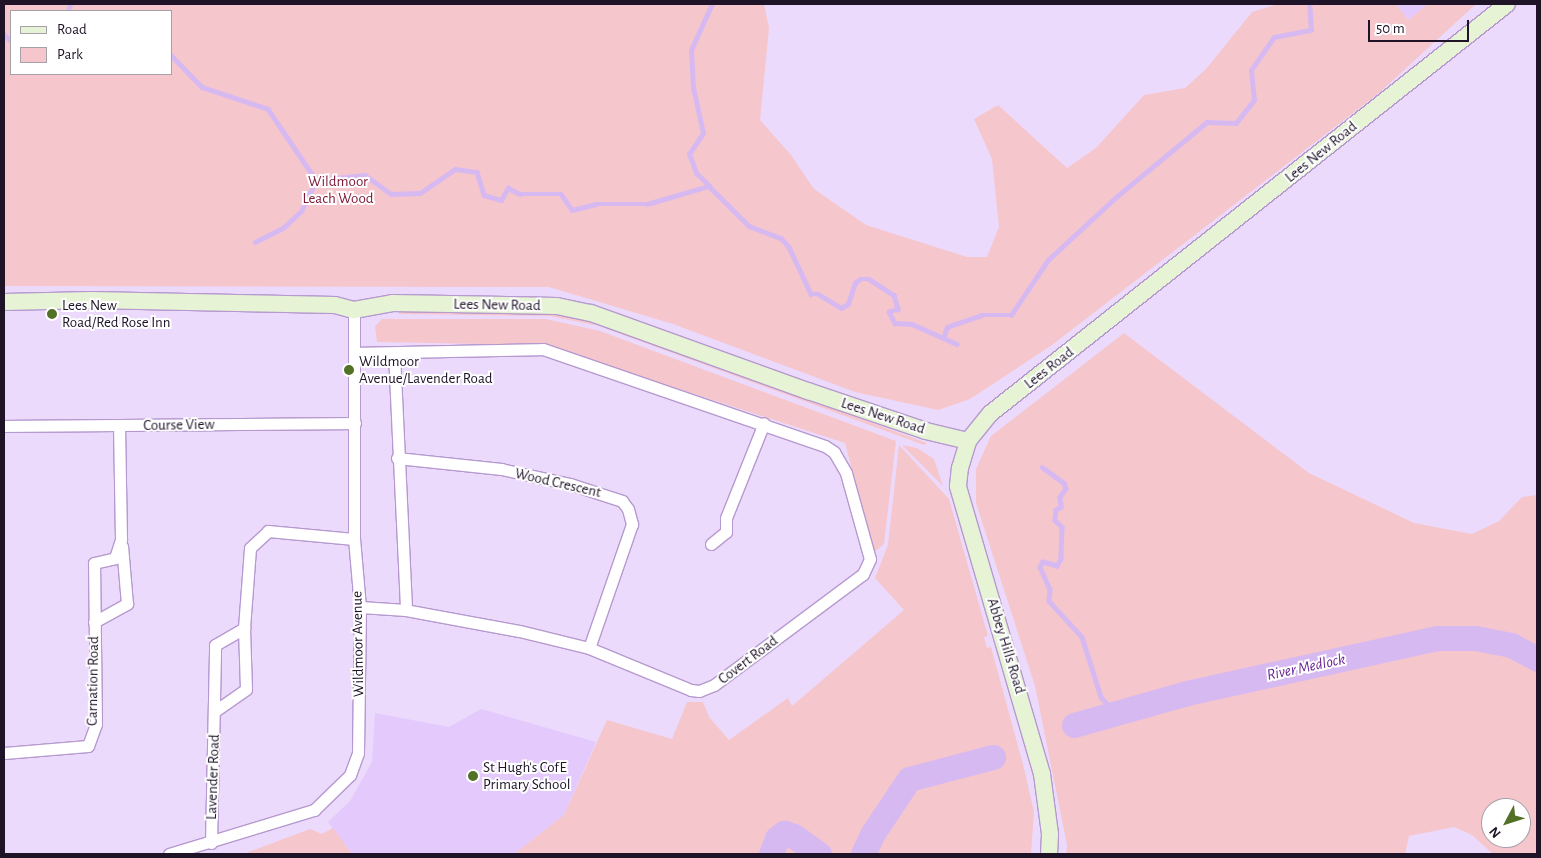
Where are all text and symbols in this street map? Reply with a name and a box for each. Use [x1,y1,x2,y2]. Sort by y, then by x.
legend [10,10,172,75]
scale bar [1371,10,1472,42]
text: 50 m [1376,21,1405,36]
text: Road [57,22,87,37]
text: Park [57,47,83,62]
street label: Lees New Road [1281,118,1361,186]
park label: Wildmoor Leach Wood [302,172,374,207]
street label: Lees New Road [453,295,541,315]
place label: Lees New Road/Red Rose Inn [62,296,170,331]
marker: Lees New Road/Red Rose Inn [46,308,58,320]
street label: Lees Road [1021,343,1077,393]
place label: Wildmoor Avenue/Lavender Road [359,352,493,387]
marker: Wildmoor Avenue/Lavender Road [343,364,355,376]
street label: Lees New Road [839,394,927,438]
street label: Course View [143,415,215,435]
street label: Wood Crescent [513,464,603,502]
street label: Wildmoor Avenue [348,591,368,697]
street label: Abbey Hills Road [983,596,1029,696]
street label: Covert Road [715,632,781,688]
street label: Carnation Road [83,636,103,726]
water label: River Medlock [1265,649,1347,685]
street label: Lavender Road [203,734,223,820]
place label: St Hugh's CofE Primary School [483,758,571,793]
marker: St Hugh's CofE Primary School [467,770,479,782]
north arrow [1481,798,1531,848]
text: N [1487,824,1504,840]

